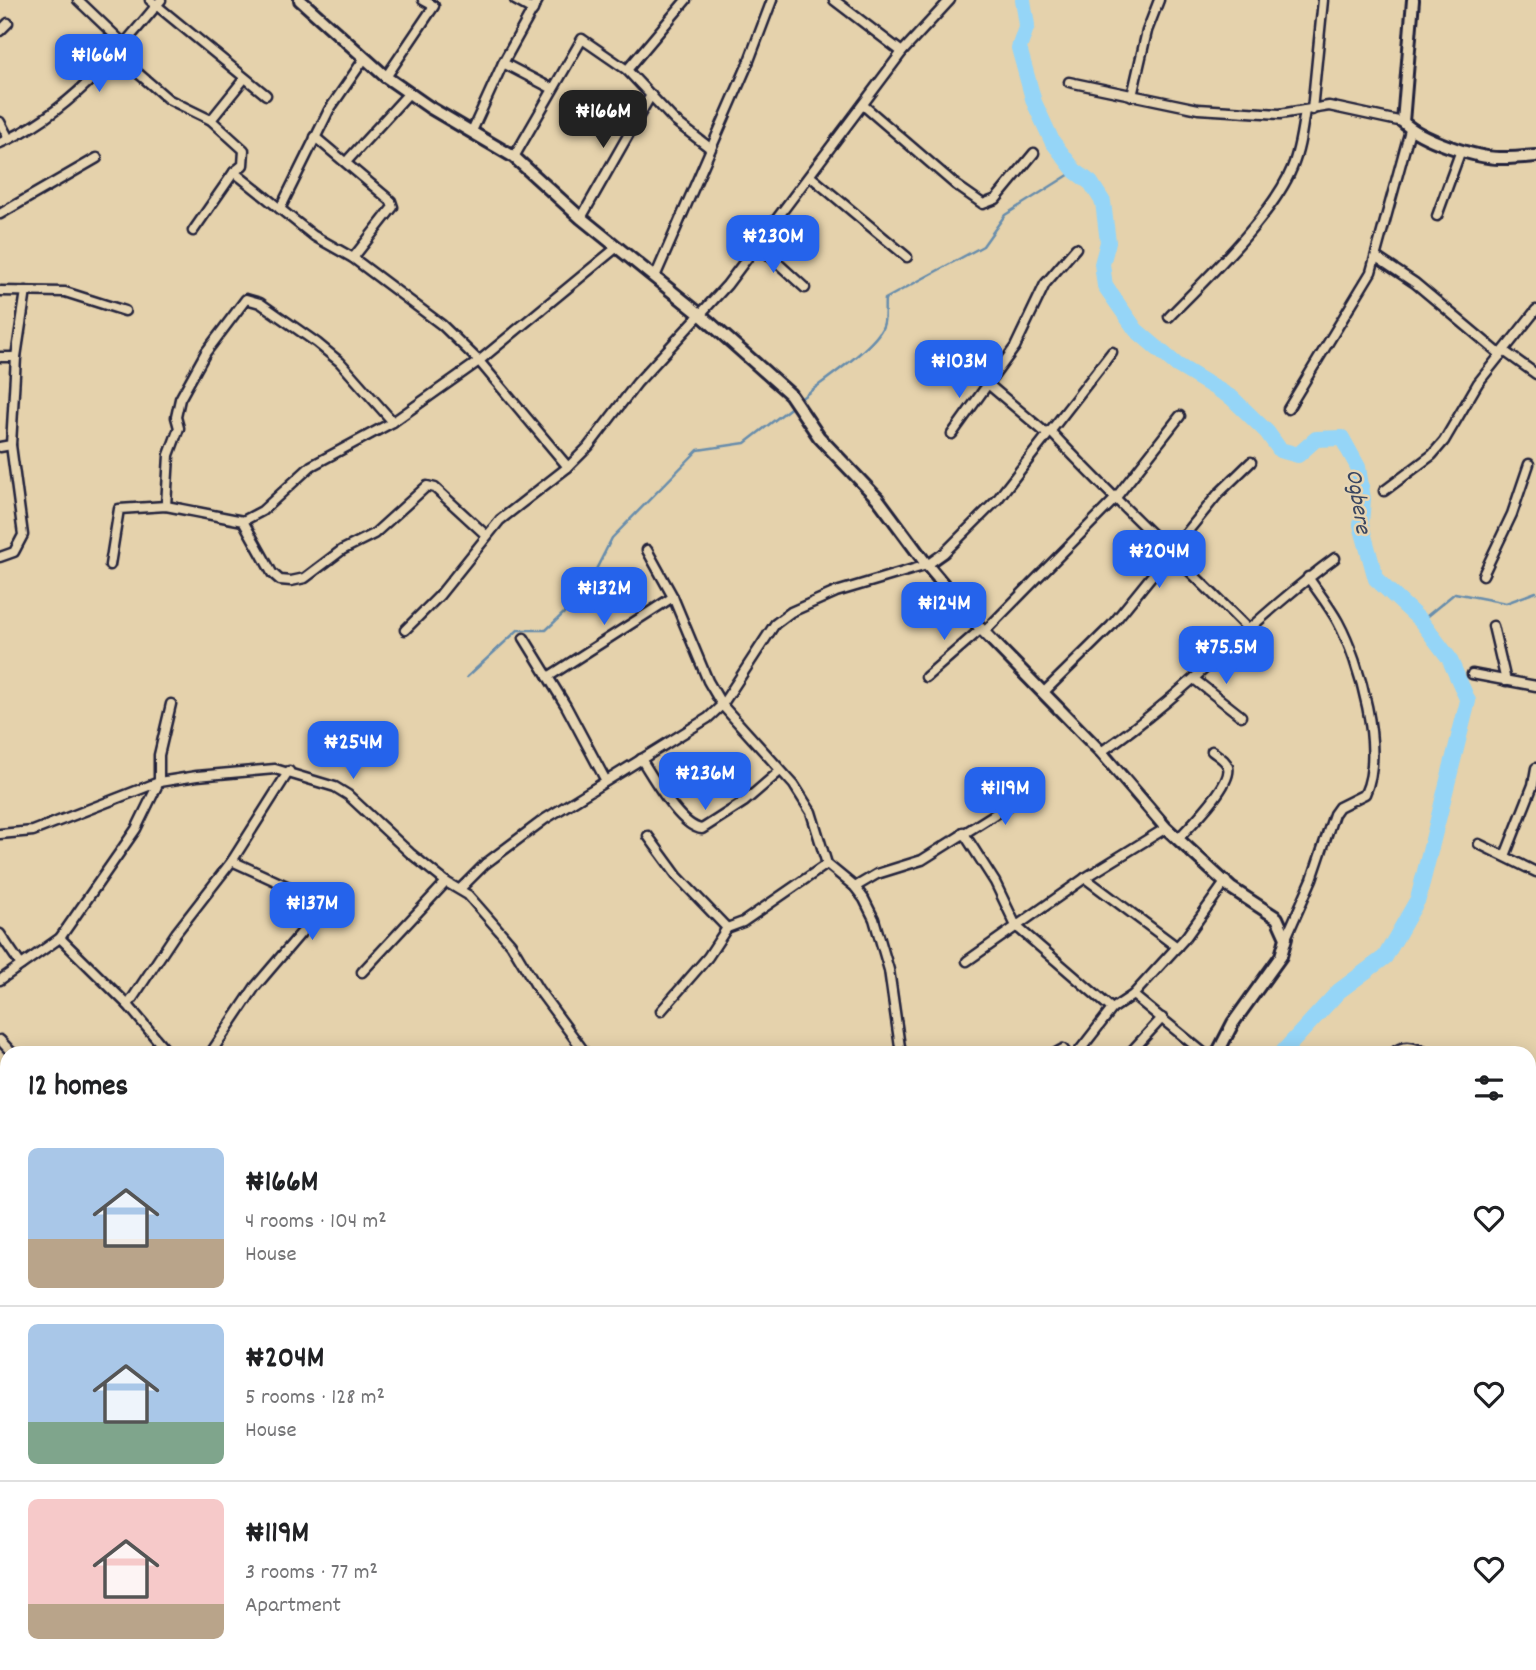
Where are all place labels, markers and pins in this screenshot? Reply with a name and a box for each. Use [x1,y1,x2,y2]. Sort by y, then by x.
pin: ₦166M [50,34,148,94]
pin: ₦166M [554,90,652,150]
pin: ₦230M [724,216,822,275]
pin: ₦103M [910,340,1008,400]
pin: ₦204M [1110,530,1208,590]
pin: ₦132M [555,568,653,627]
pin: ₦124M [895,582,993,642]
pin: ₦75.5M [1169,626,1283,686]
pin: ₦254M [304,722,402,781]
pin: ₦236M [656,752,754,812]
pin: ₦119M [956,768,1054,827]
pin: ₦137M [263,883,361,942]

